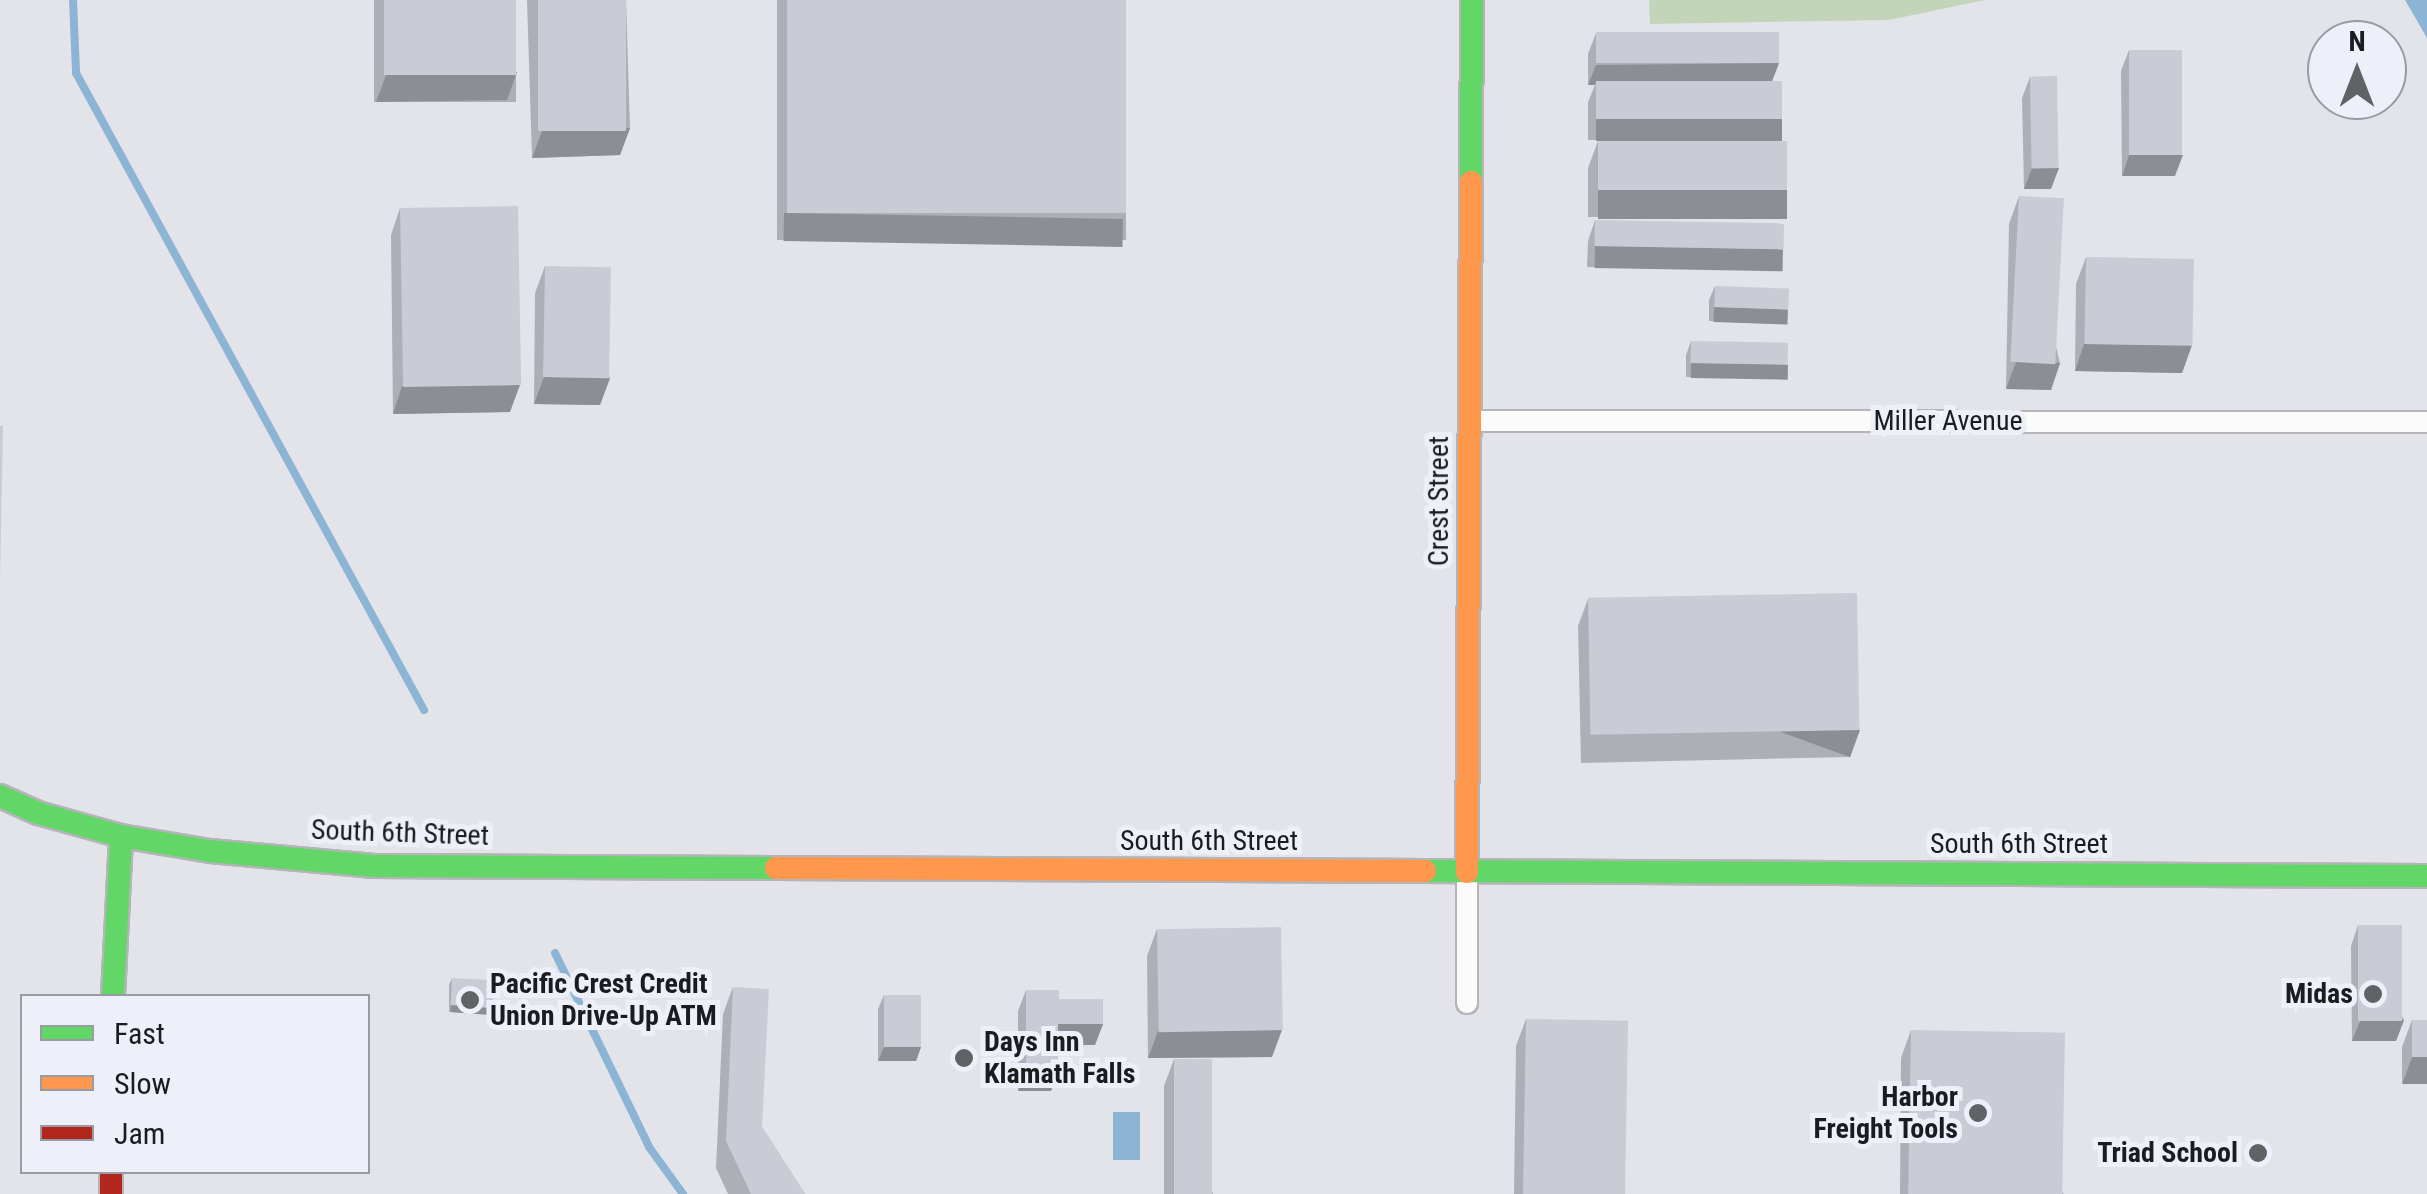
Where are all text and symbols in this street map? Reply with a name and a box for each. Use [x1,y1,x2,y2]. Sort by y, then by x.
north arrow [2307,20,2407,120]
text: N [2348,25,2366,58]
street label: Miller Avenue [1873,404,2023,438]
street label: Crest Street [1422,436,1456,566]
street label: South 6th Street [310,813,490,853]
street label: South 6th Street [1120,824,1298,858]
street label: South 6th Street [1930,827,2108,861]
place label: Pacific Crest Credit Union Drive-Up ATM [490,967,717,1033]
place label: Midas [2285,977,2353,1011]
marker: Midas [2362,983,2384,1005]
marker: Pacific Crest Credit Union Drive-Up ATM [459,989,481,1011]
legend [20,994,370,1174]
text: Fast [114,1016,165,1051]
place label: Days Inn Klamath Falls [984,1025,1135,1091]
marker: Days Inn Klamath Falls [953,1047,975,1069]
text: Slow [114,1066,171,1101]
place label: Harbor Freight Tools [1813,1080,1958,1146]
marker: Harbor Freight Tools [1967,1102,1989,1124]
text: Jam [114,1116,165,1151]
place label: Triad School [2097,1136,2238,1170]
marker: Triad School [2247,1142,2269,1164]

